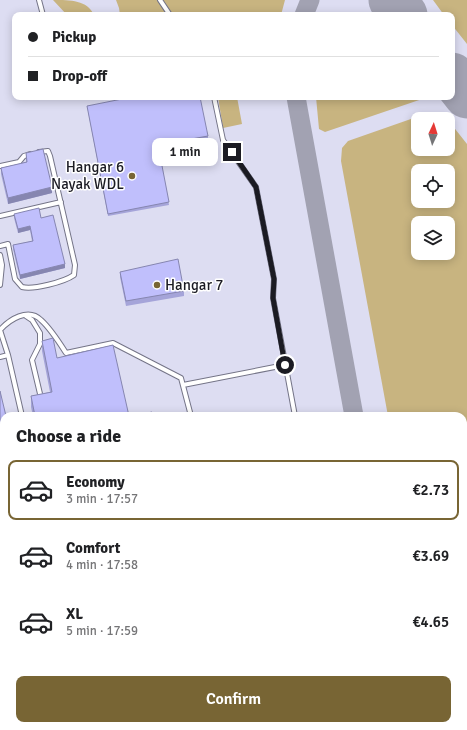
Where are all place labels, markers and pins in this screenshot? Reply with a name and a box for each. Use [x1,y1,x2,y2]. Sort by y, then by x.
place label: Hangar 6 Nayak WDL [51,158,124,193]
marker: Hangar 6 Nayak WDL [127,171,137,181]
place label: Hangar 7 [165,276,223,294]
marker: Hangar 7 [152,280,162,290]

